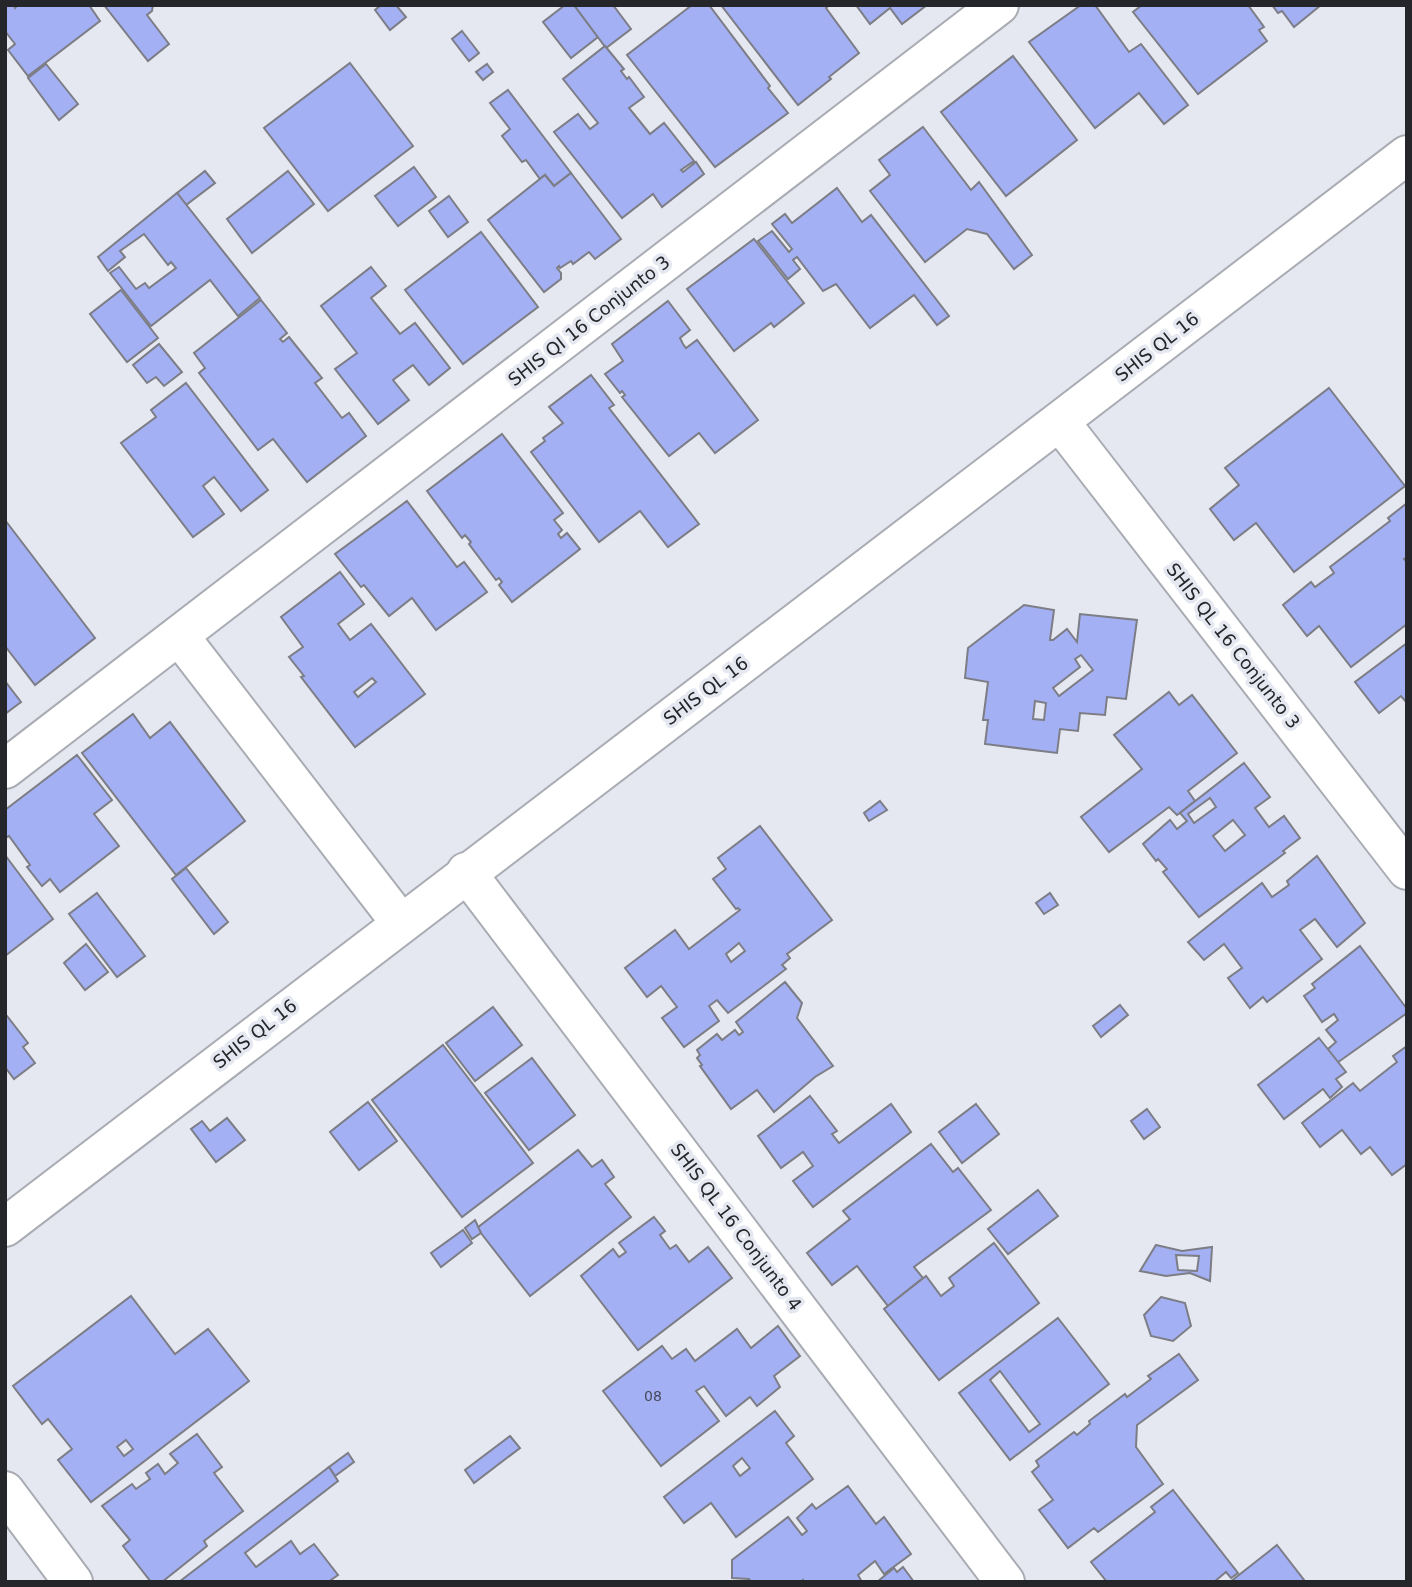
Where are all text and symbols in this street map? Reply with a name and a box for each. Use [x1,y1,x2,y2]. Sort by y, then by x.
street label: SHIS QI 16 Conjunto 3 [504,251,674,390]
street label: SHIS QL 16 [1111,307,1203,386]
street label: SHIS QL 16 Conjunto 3 [1162,559,1304,733]
street label: SHIS QL 16 [659,652,752,729]
street label: SHIS QL 16 [209,994,301,1073]
street label: SHIS QL 16 Conjunto 4 [667,1139,806,1314]
house number: 08 [644,1388,662,1404]

